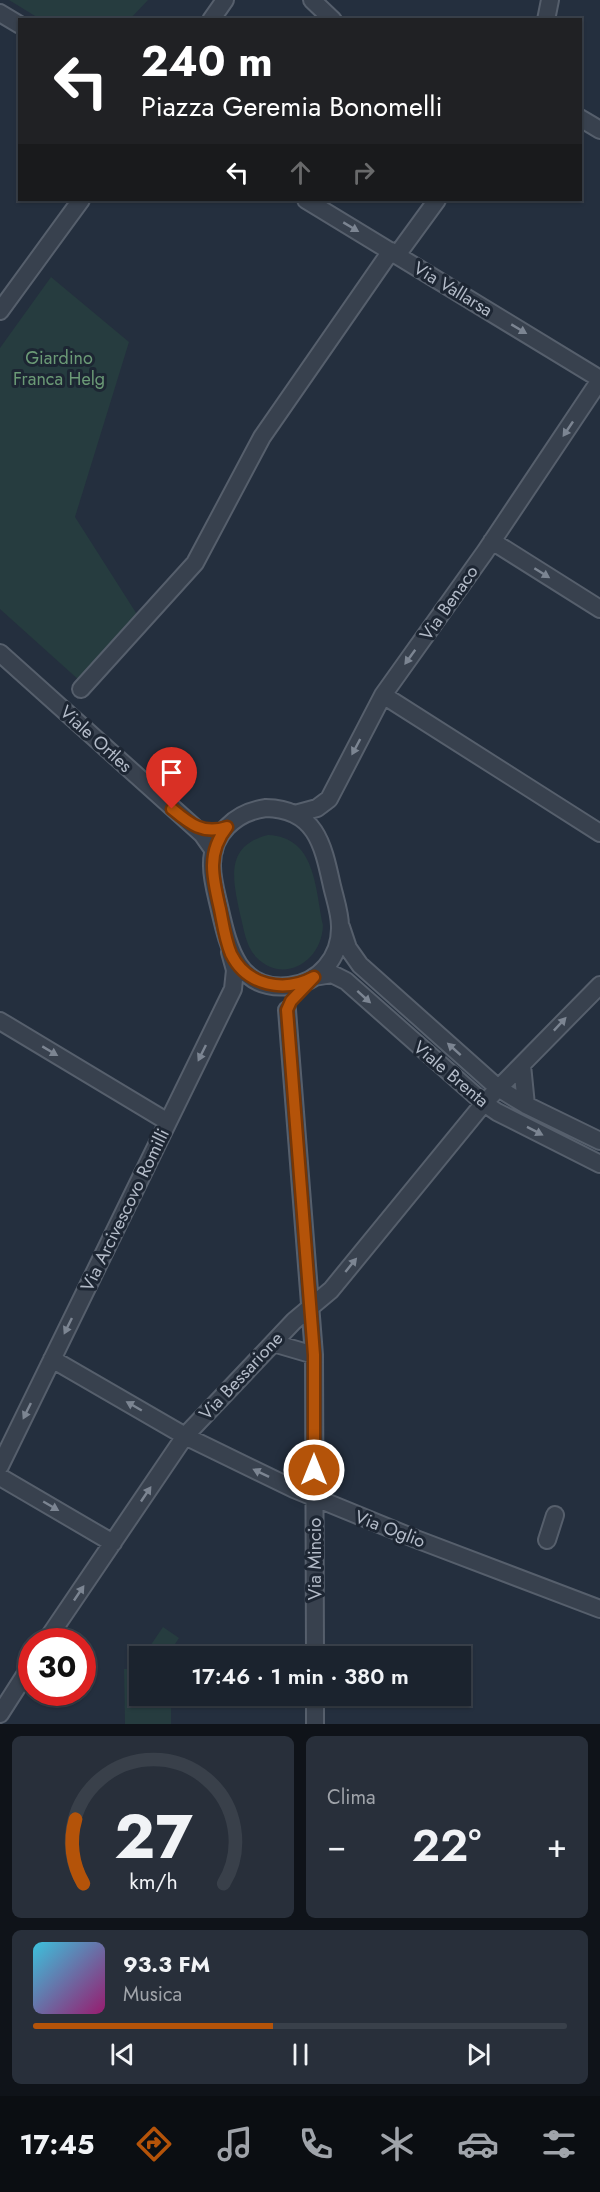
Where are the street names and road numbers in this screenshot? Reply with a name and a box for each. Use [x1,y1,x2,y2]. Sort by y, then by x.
street label: Via Vallarsa [408,255,498,323]
street label: Via Benaco [414,560,485,646]
street label: Viale Ortles [54,699,138,779]
street label: Viale Brenta [408,1035,494,1113]
street label: Via Arcivescovo Romilli [74,1124,176,1296]
street label: Via Bessarione [193,1326,289,1426]
street label: Via Oglio [351,1504,429,1554]
street label: Via Mincio [302,1518,328,1600]

